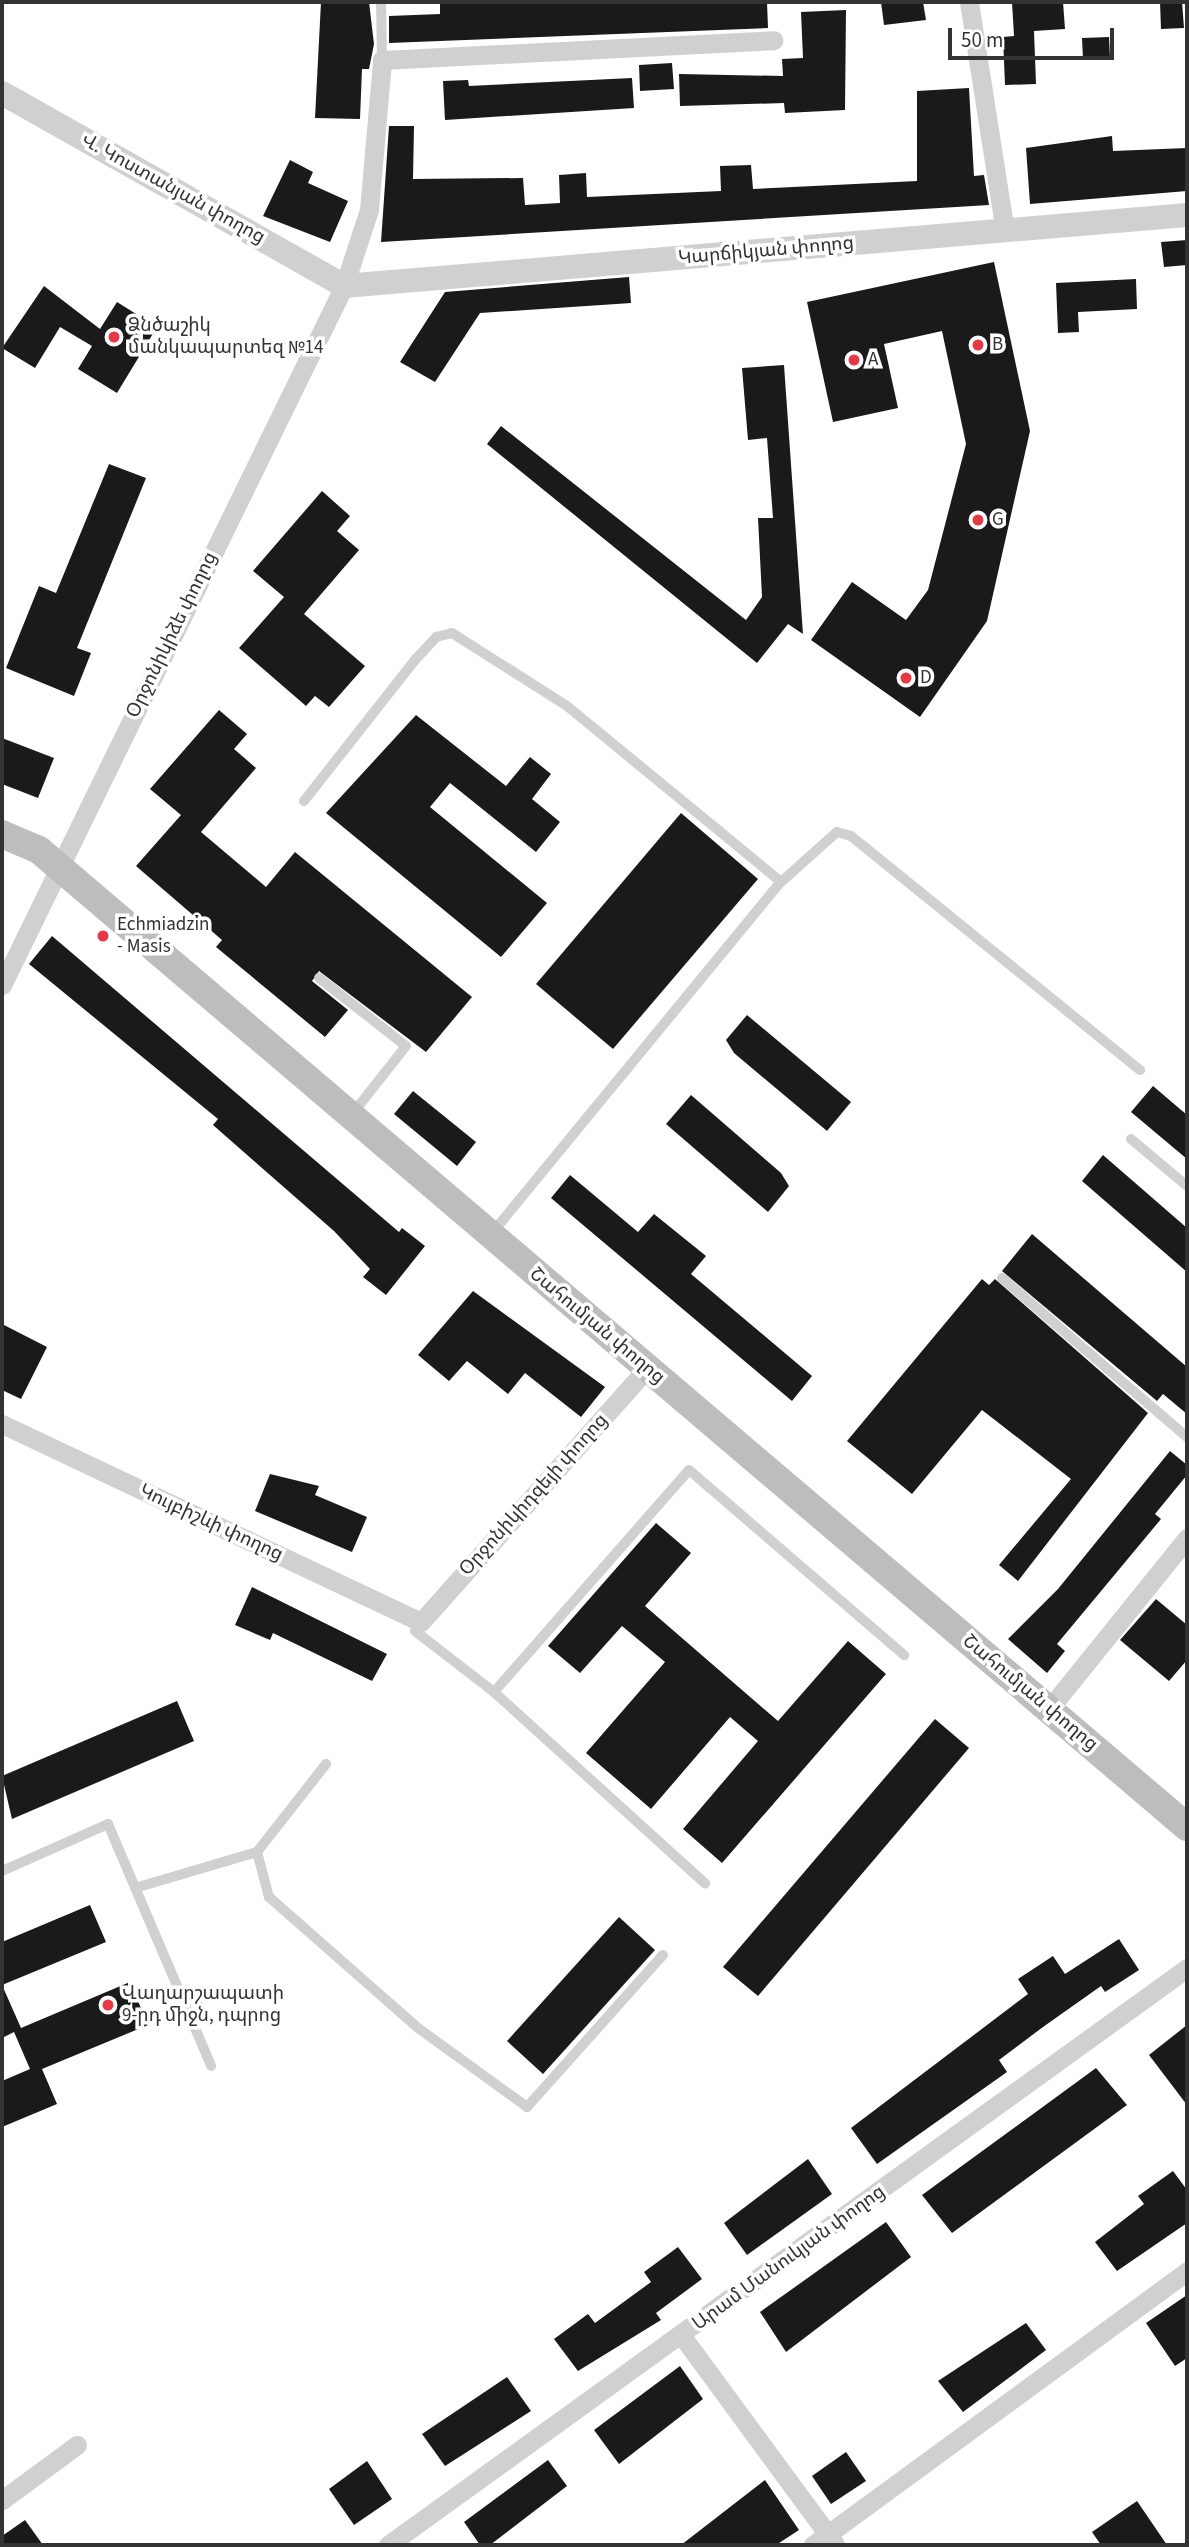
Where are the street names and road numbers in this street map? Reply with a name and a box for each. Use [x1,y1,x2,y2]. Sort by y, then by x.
street label: Վ. Կոստանյան փողոց [77,129,269,249]
street label: Կարճիկյան փողոց [677,232,855,270]
street label: Օրջոնիկիձե փողոց [122,548,222,722]
street label: Շահումյան փողոց [525,1263,669,1389]
street label: Օրջոնիկիդզեյի փողոց [455,1409,613,1581]
street label: Կույբիշևի փողոց [135,1480,287,1566]
street label: Շահումյան փողոց [958,1630,1102,1756]
street label: Արամ Մանուկյան փողոց [688,2181,890,2335]

